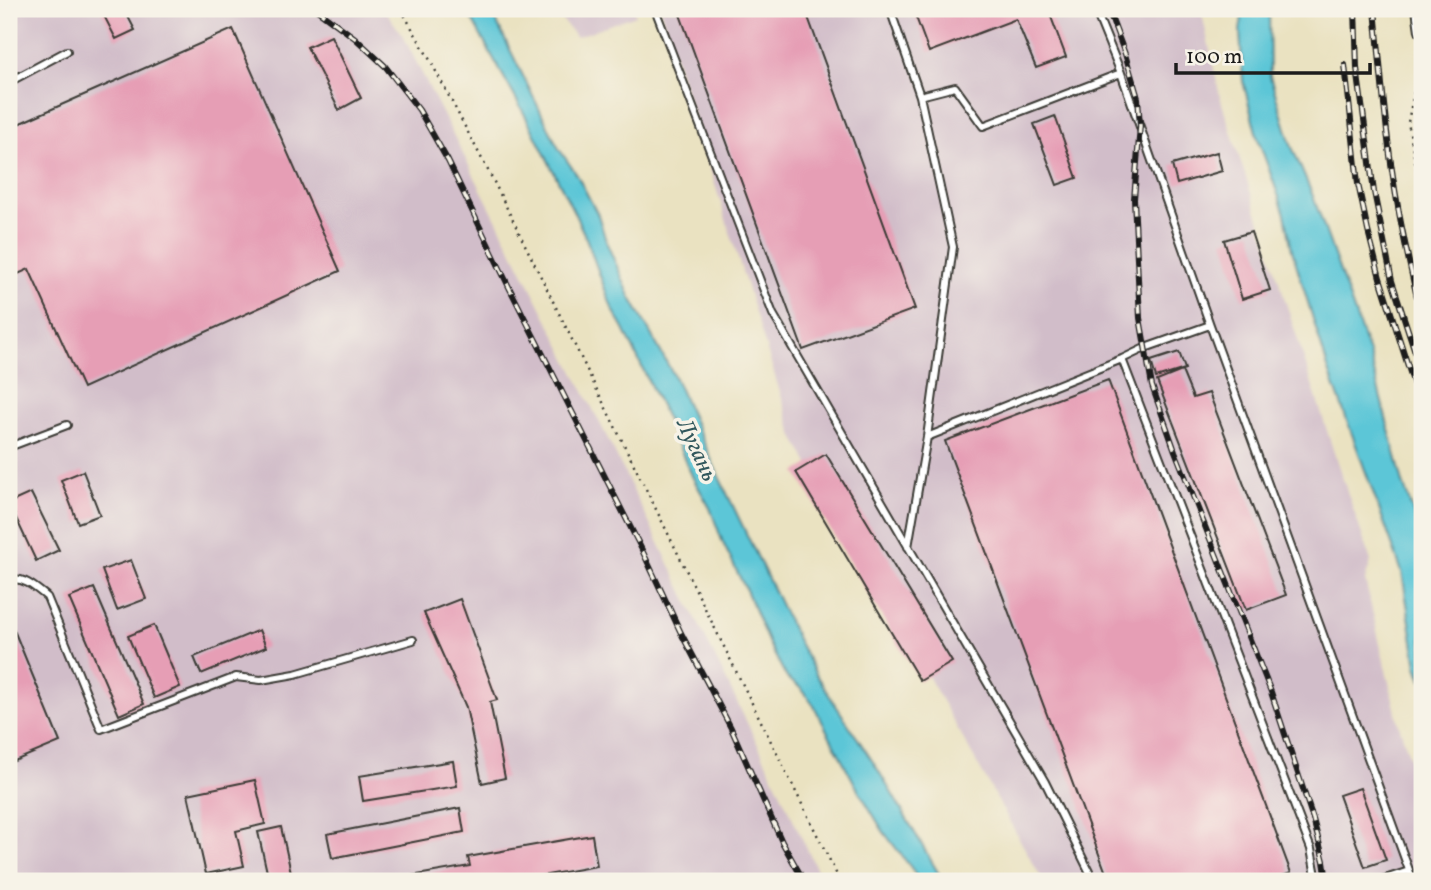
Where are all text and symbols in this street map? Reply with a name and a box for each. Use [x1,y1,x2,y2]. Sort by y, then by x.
scale bar [1176,32,1370,76]
text: 100 m [1186,43,1243,72]
water label: Лугань [667,412,725,487]

